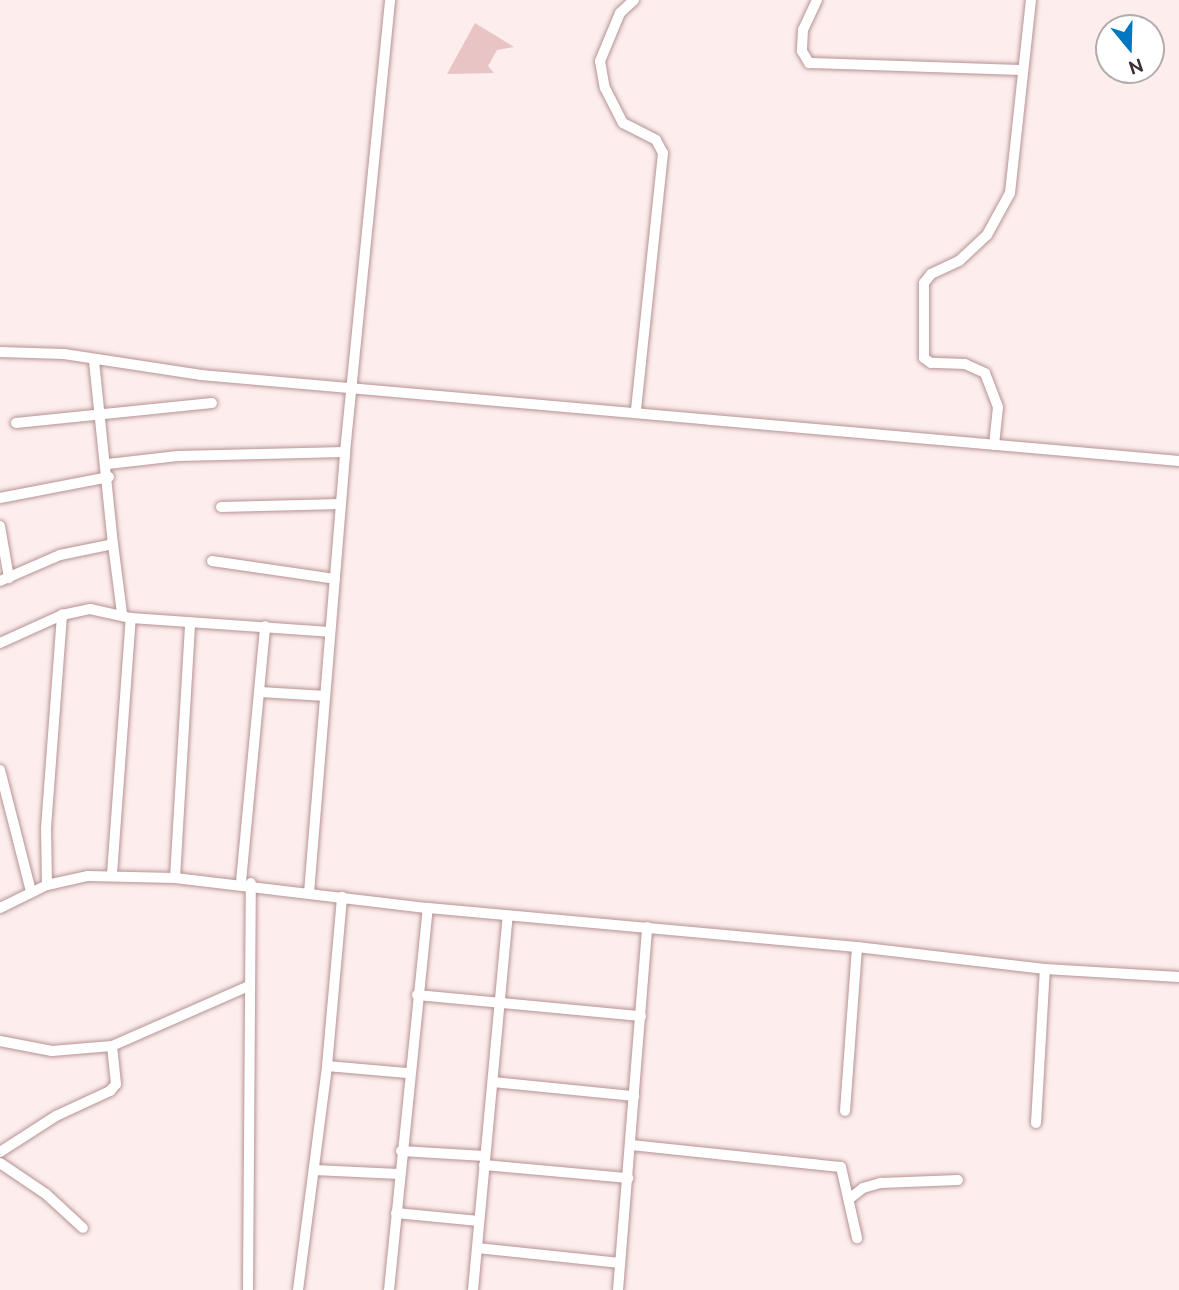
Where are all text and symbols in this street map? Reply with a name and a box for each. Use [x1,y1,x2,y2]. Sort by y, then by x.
north arrow [1095,14,1165,84]
text: N [1126,54,1146,80]

